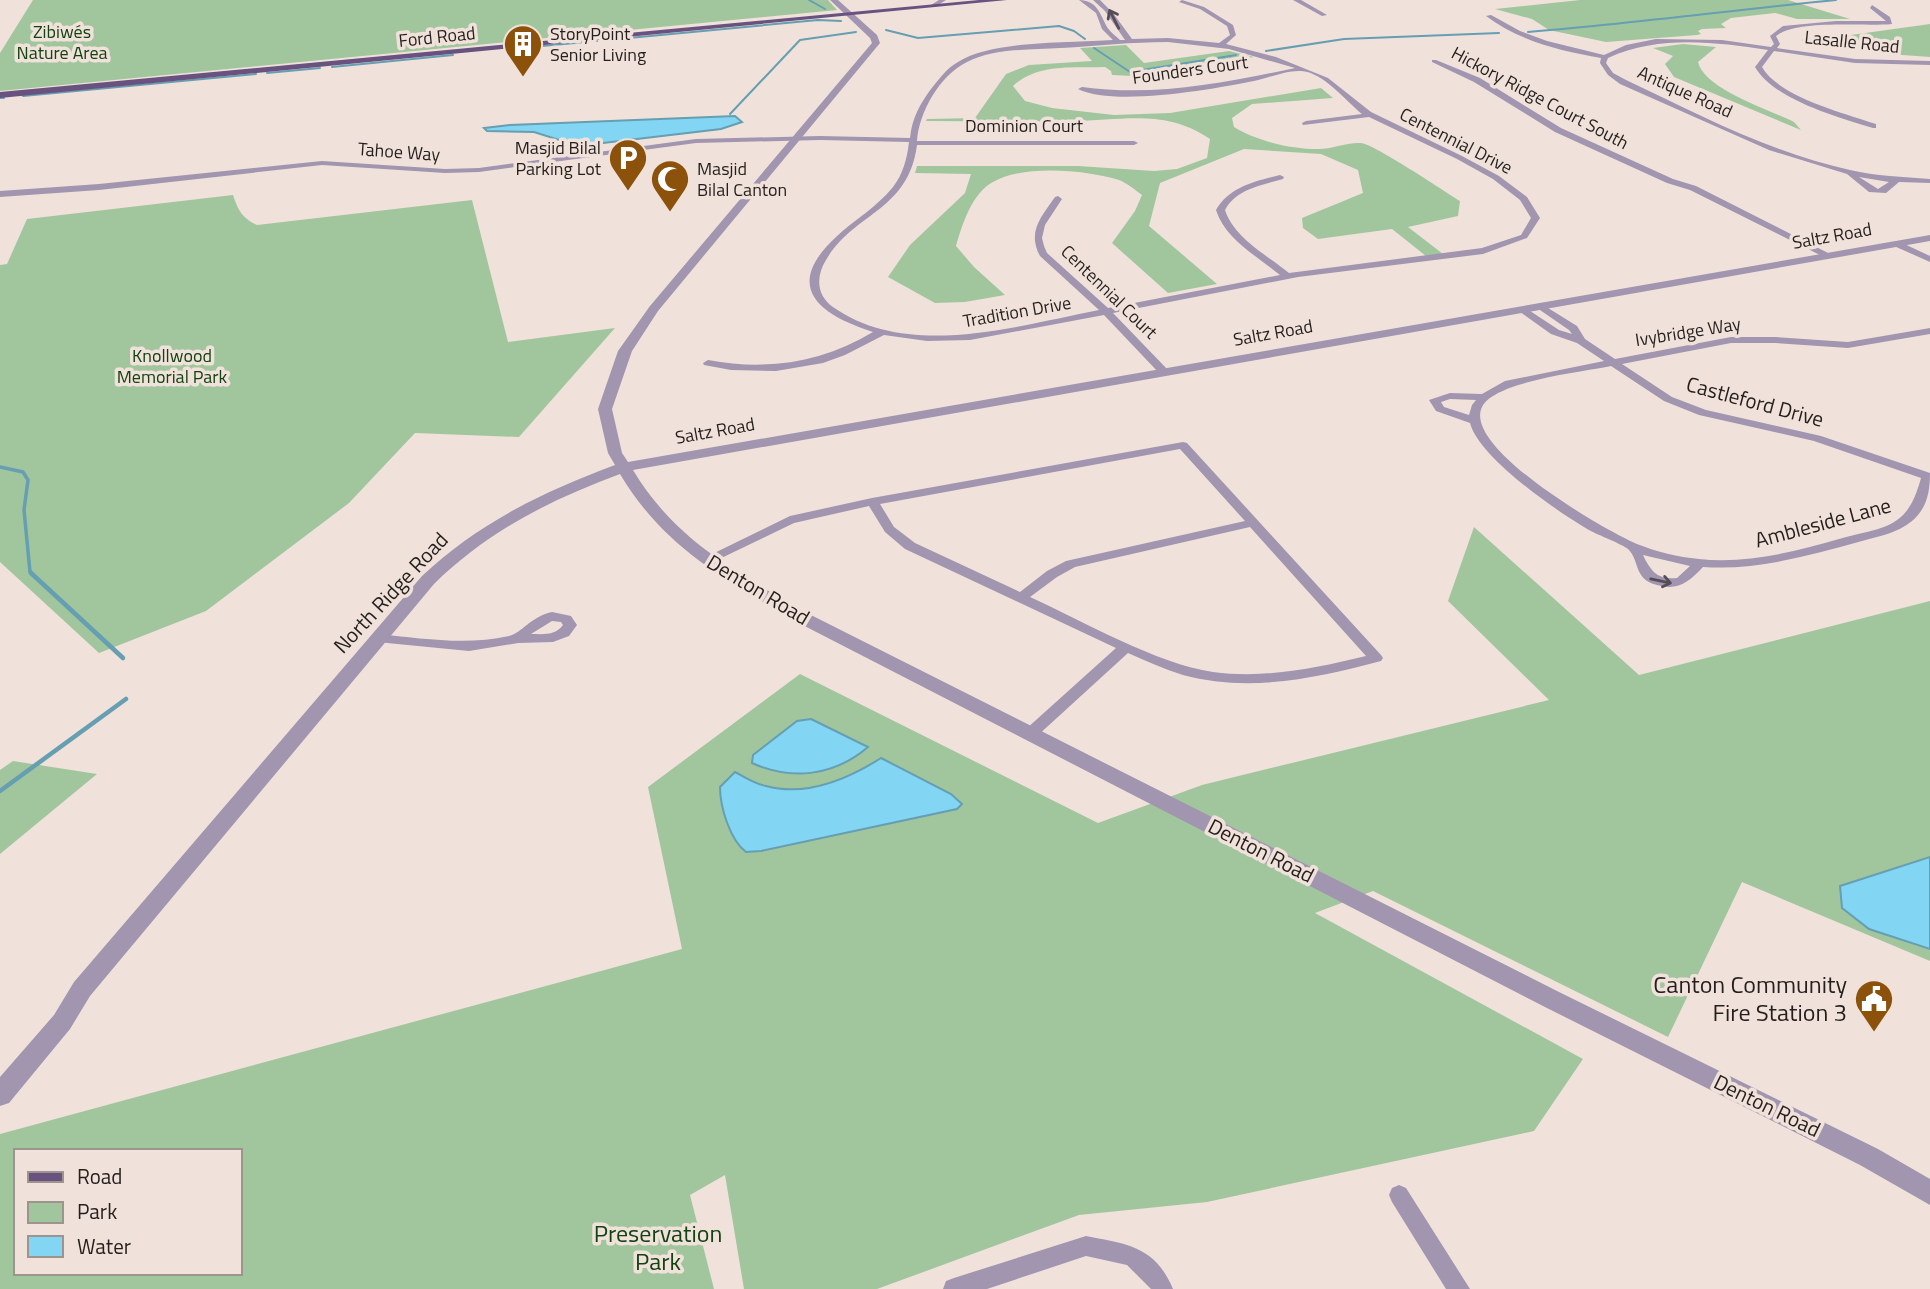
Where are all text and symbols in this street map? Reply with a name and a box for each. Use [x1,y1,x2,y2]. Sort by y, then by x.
one-way arrow [1106,10,1120,30]
park label: Zibiwés Nature Area [16,18,108,66]
street label: Ford Road [397,19,477,54]
place label: StoryPoint Senior Living [550,20,646,68]
building icon: StoryPoint Senior Living [502,23,544,78]
street label: Lasalle Road [1803,23,1901,60]
street label: Hickory Ridge Court South [1447,39,1634,156]
street label: Founders Court [1130,48,1250,91]
street label: Antique Road [1633,59,1737,125]
street label: Centennial Drive [1395,100,1517,181]
street label: Dominion Court [965,112,1084,139]
place label: Masjid Bilal Parking Lot [515,134,602,182]
street label: Tahoe Way [357,135,441,168]
parking icon: Masjid Bilal Parking Lot [607,137,649,192]
place label: Masjid Bilal Canton [697,155,787,203]
mosque icon: Masjid Bilal Canton [649,158,691,213]
street label: Saltz Road [1790,215,1874,256]
street label: Centennial Court [1055,238,1164,345]
street label: Tradition Drive [961,289,1073,334]
street label: Ivybridge Way [1633,310,1743,353]
street label: Saltz Road [1231,312,1315,353]
park label: Knollwood Memorial Park [117,342,228,390]
street label: Castleford Drive [1683,367,1828,435]
street label: Saltz Road [673,410,757,451]
street label: Ambleside Lane [1751,488,1894,556]
street label: North Ridge Road [325,524,455,660]
street label: Denton Road [701,546,816,633]
one-way arrow [1650,575,1672,588]
street label: Denton Road [1203,810,1320,891]
place label: Canton Community Fire Station 3 [1653,966,1847,1030]
public building icon: Canton Community Fire Station 3 [1853,978,1895,1033]
street label: Denton Road [1709,1065,1826,1145]
legend [14,1149,242,1275]
text: Road [77,1160,122,1192]
text: Park [77,1195,117,1227]
park label: Preservation Park [594,1215,722,1279]
text: Water [77,1230,131,1262]

